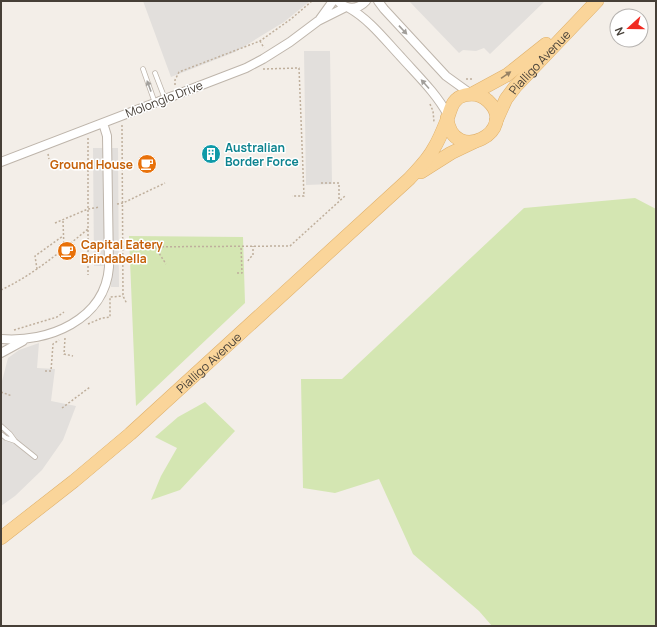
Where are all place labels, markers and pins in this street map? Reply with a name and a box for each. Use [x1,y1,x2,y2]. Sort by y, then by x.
place label: Australian Border Force [225,139,299,170]
building icon: Australian Border Force [200,143,222,165]
cafe icon: Ground House [136,153,158,175]
place label: Ground House [50,156,133,173]
place label: Capital Eatery Brindabella [81,236,163,267]
cafe icon: Capital Eatery Brindabella [56,240,78,262]

